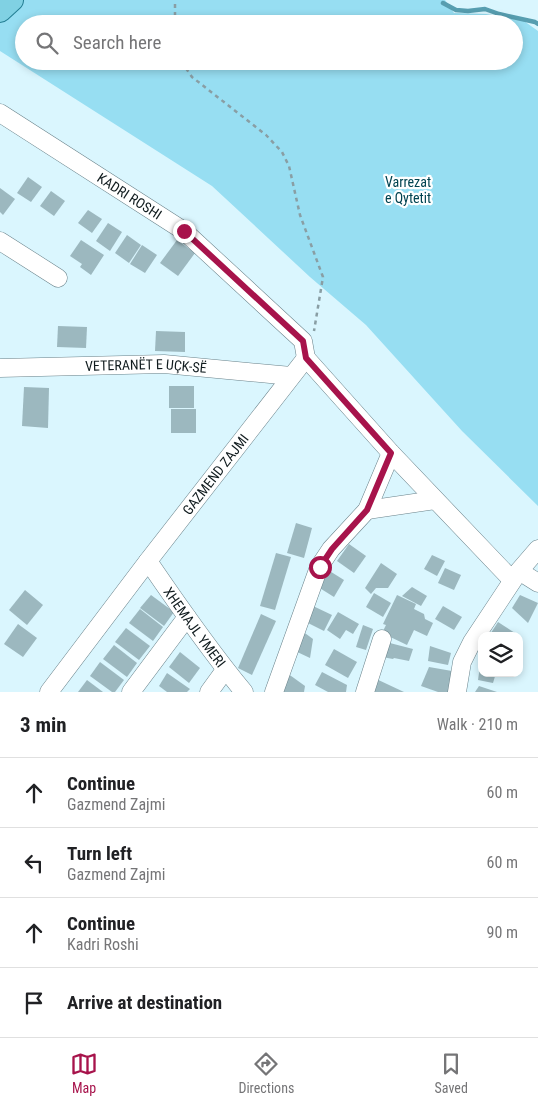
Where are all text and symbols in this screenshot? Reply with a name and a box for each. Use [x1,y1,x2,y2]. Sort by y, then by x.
search box [15,15,523,70]
icon: search [33,29,61,57]
text: Search here [73,31,161,54]
street label: KADRI ROSHI [95,170,165,223]
park label: Varrezat e Qytetit [385,174,431,206]
route end [173,220,196,243]
street label: VETERANËT E UÇK-SË [85,356,207,376]
street label: GAZMEND ZAJMI [179,431,252,518]
route start [309,556,332,579]
street label: XHEMAJL YMERI [160,584,229,670]
map controls [478,632,523,677]
button: layers [478,632,523,677]
text: 3 min [20,713,67,737]
text: Walk · 210 m [437,715,518,734]
text: Continue [67,772,135,795]
icon: ahead [20,779,48,807]
text: 60 m [486,783,518,802]
text: Gazmend Zajmi [67,795,165,814]
text: Turn left [67,842,132,865]
icon: left [20,849,48,877]
text: 60 m [486,853,518,872]
text: Gazmend Zajmi [67,865,165,884]
text: Continue [67,912,135,935]
icon: ahead [20,919,48,947]
text: 90 m [486,923,518,942]
text: Kadri Roshi [67,935,139,954]
icon: arrive [20,989,48,1017]
text: Arrive at destination [67,991,222,1014]
tab: Map [70,1050,98,1096]
tab: Directions [238,1050,294,1096]
tab: Saved [435,1050,468,1096]

